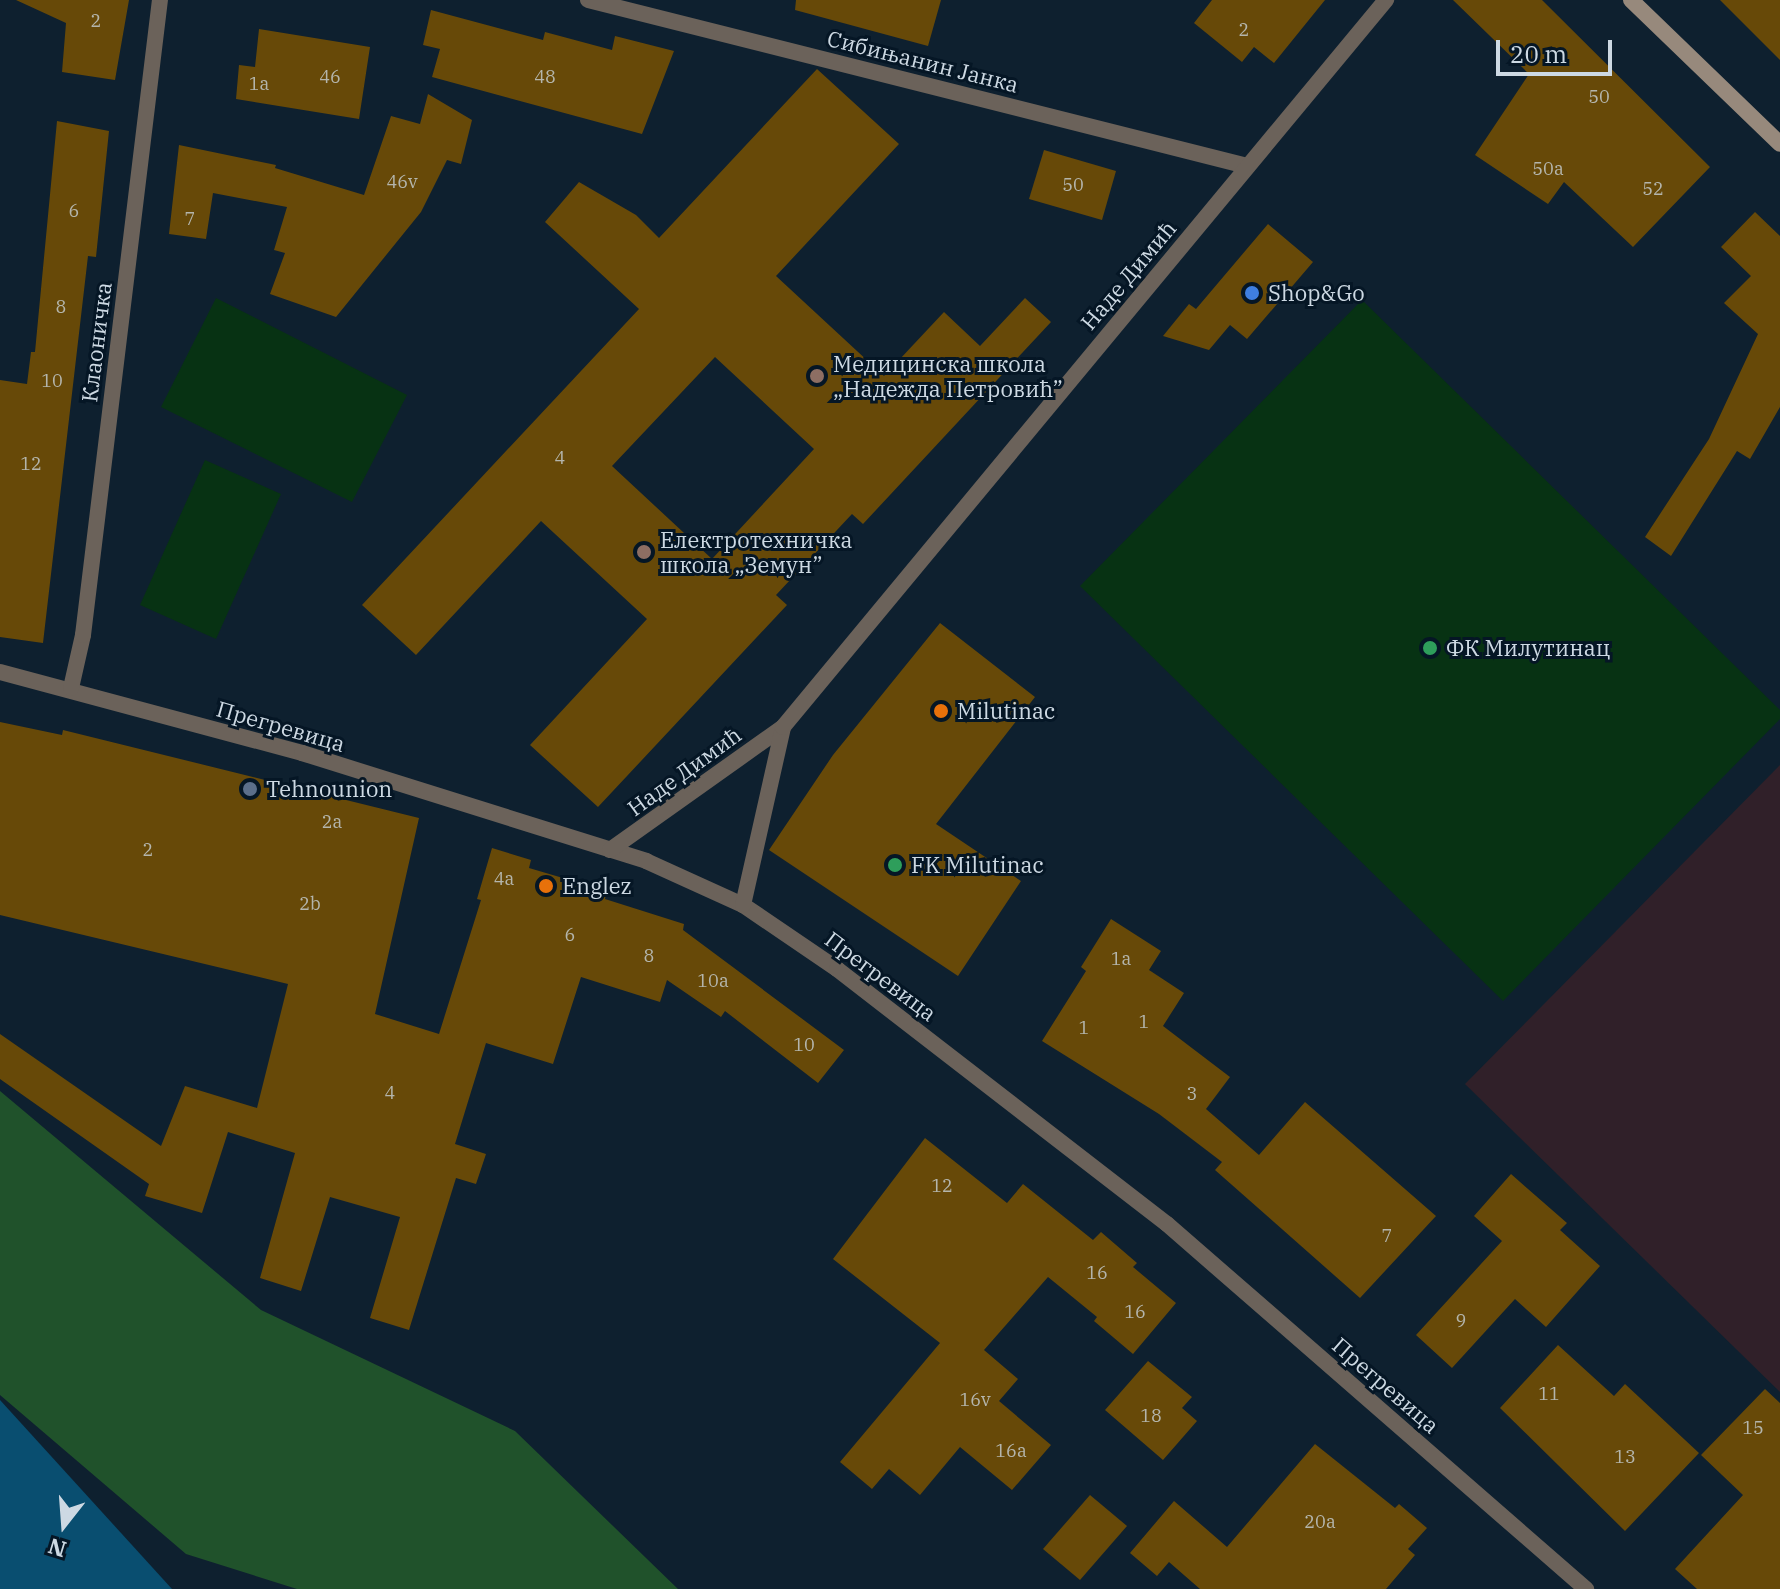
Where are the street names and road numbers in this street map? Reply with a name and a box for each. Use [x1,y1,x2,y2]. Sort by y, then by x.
street label: Сибињанин Јанка [825,24,1021,98]
street label: Наде Димић [1075,215,1181,335]
street label: Клаоничка [76,280,116,404]
street label: Прегревица [214,695,348,757]
street label: Наде Димић [622,721,746,821]
street label: Прегревица [820,926,942,1026]
street label: Прегревица [1327,1332,1445,1438]

